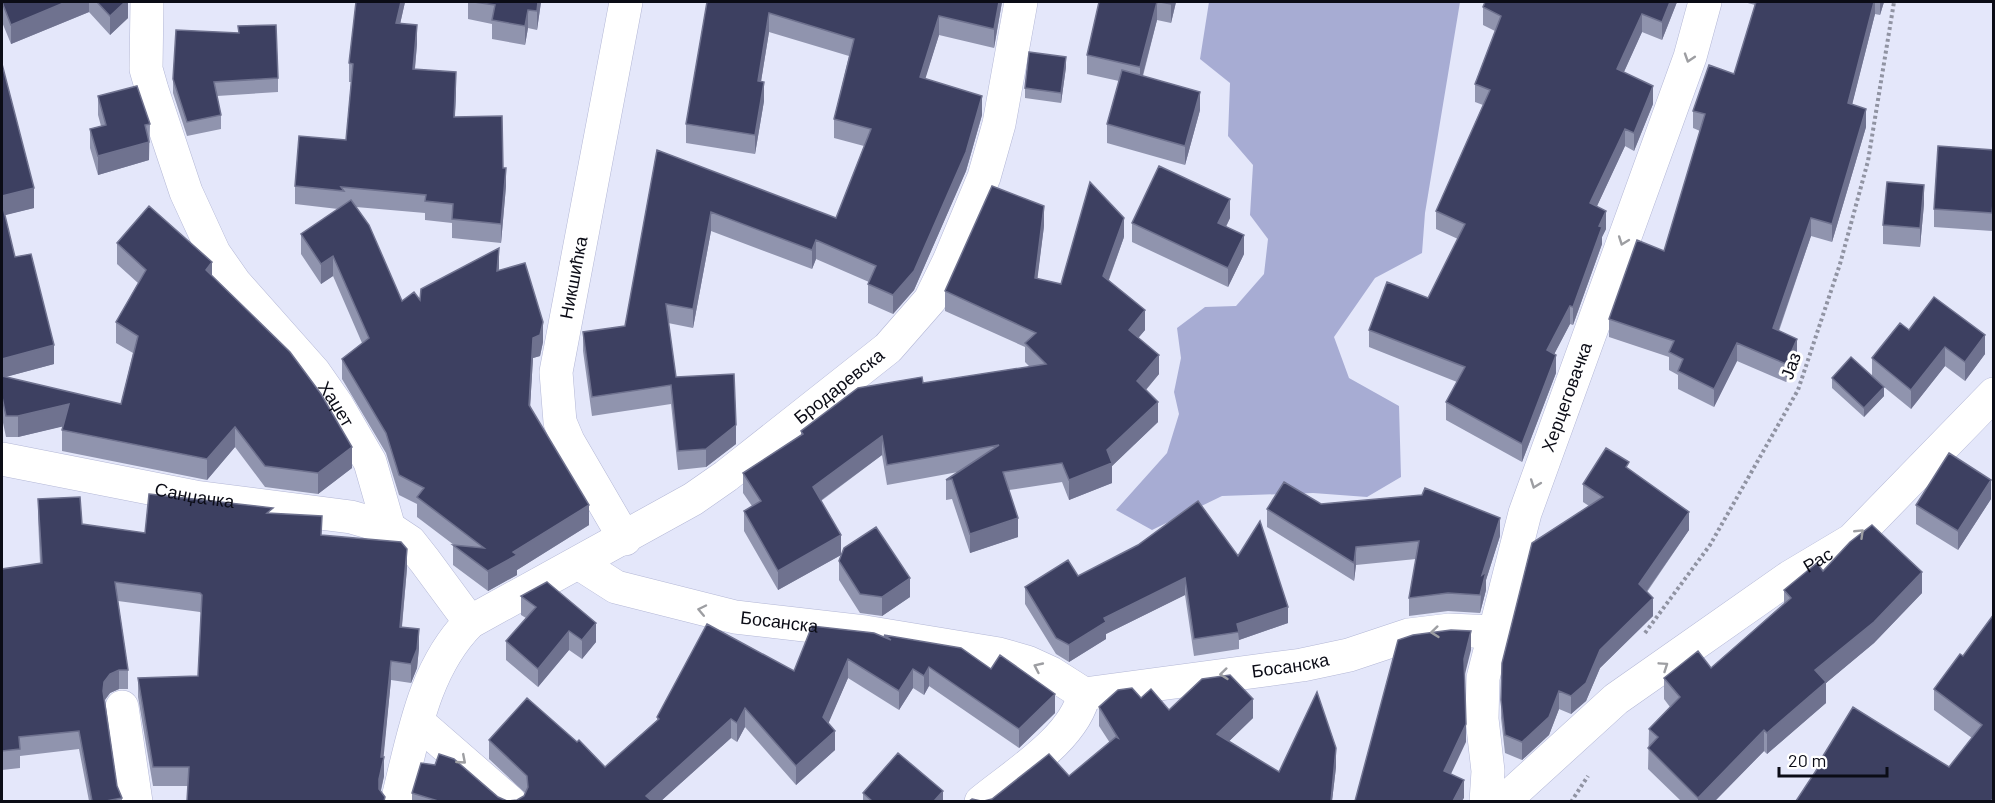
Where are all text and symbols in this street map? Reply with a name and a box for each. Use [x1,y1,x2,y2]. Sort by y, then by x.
one-way arrow [1684,52,1697,63]
street label: Никшићка [554,233,592,321]
one-way arrow [1617,235,1630,246]
street label: Херцеговачка [1536,338,1596,455]
street label: Бродаревска [789,343,889,428]
street label: Јаз [1775,349,1805,382]
street label: Хаџет [314,377,359,430]
street label: Санџачка [153,477,237,512]
one-way arrow [1530,478,1543,489]
one-way arrow [1852,529,1863,540]
street label: Рас [1799,542,1836,577]
one-way arrow [697,604,707,617]
street label: Босанска [739,606,820,637]
one-way arrow [1430,625,1440,638]
street label: Босанска [1250,647,1332,682]
one-way arrow [1033,663,1044,675]
one-way arrow [1658,663,1669,674]
one-way arrow [1220,667,1229,680]
scale bar [1779,740,1887,778]
text: 20 m [1788,749,1826,771]
one-way arrow [455,753,466,764]

